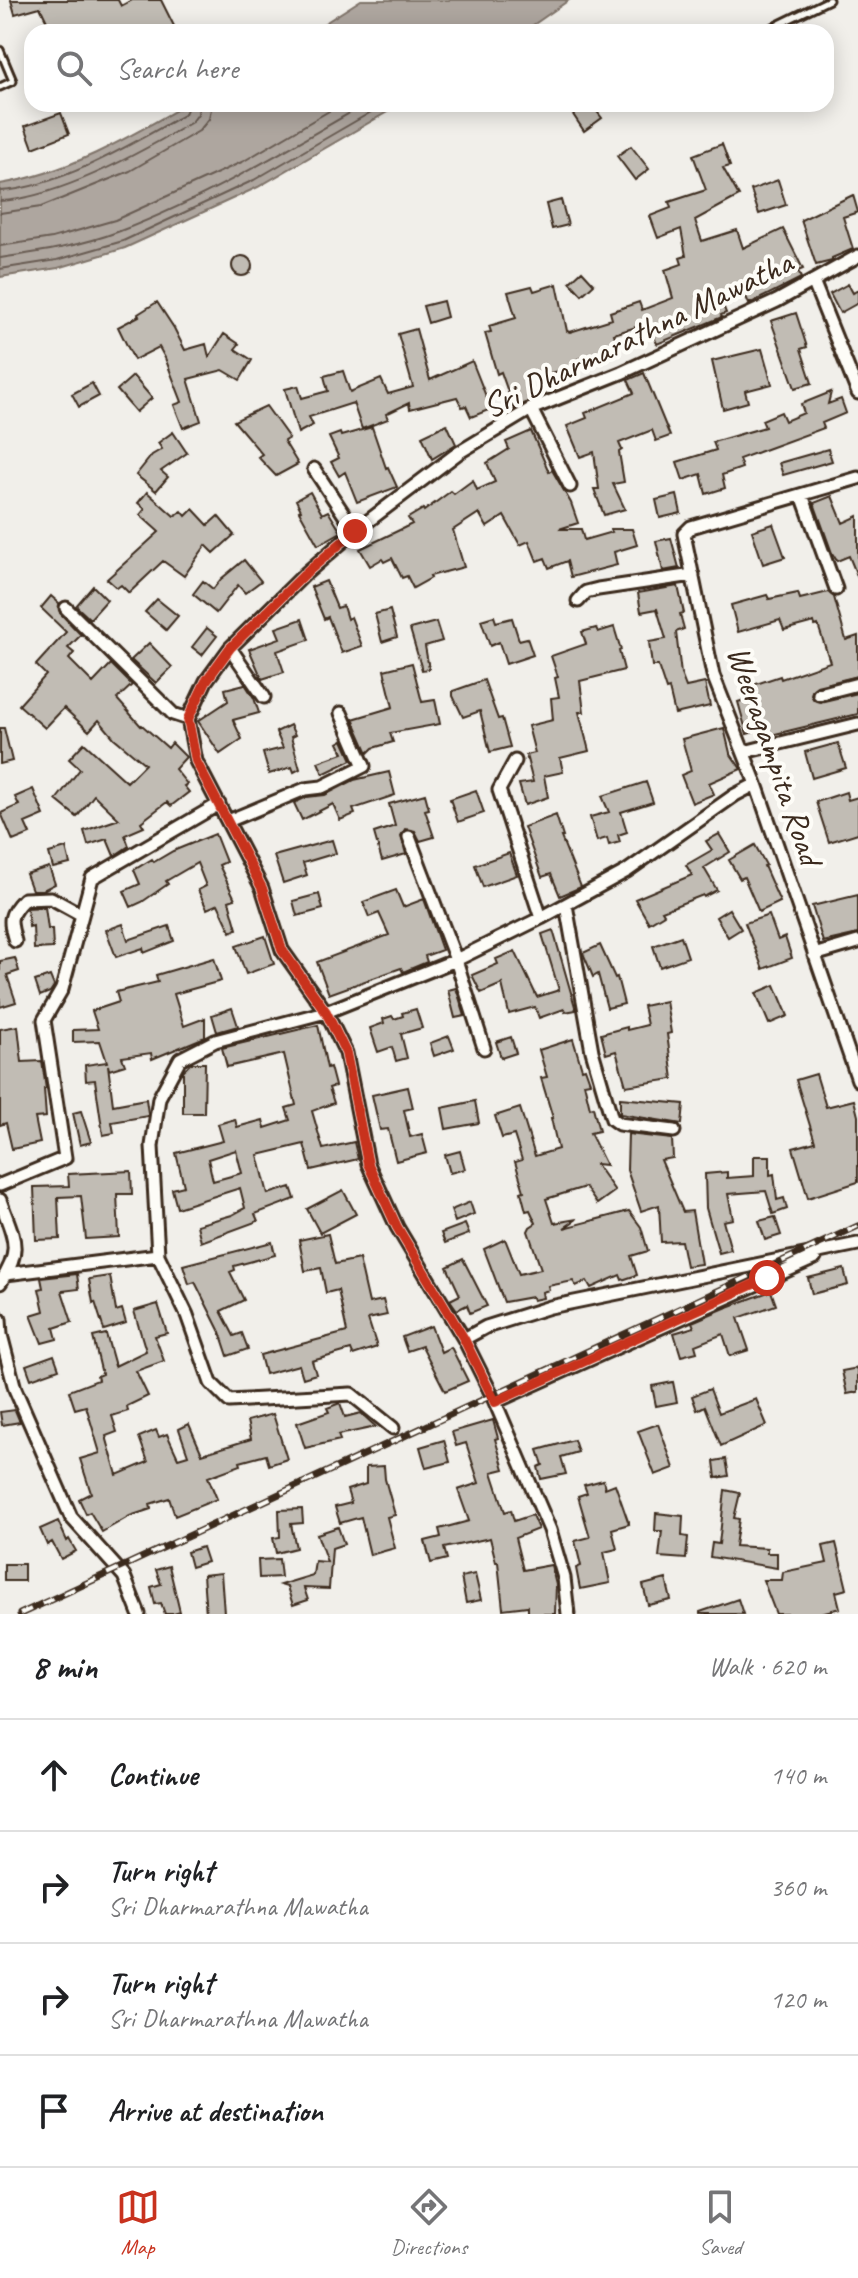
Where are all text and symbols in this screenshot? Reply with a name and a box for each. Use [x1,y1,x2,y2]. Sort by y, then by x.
search box [24,24,834,112]
icon: search [52,46,96,90]
text: Search here [116,49,238,87]
street label: Sri Dharmarathna Mawatha [475,239,801,428]
route end [337,513,373,549]
street label: Weeragampita Road [717,640,834,874]
route start [749,1260,785,1296]
text: 8 min [32,1645,97,1688]
text: Walk · 620 m [709,1650,826,1683]
icon: ahead [32,1753,76,1797]
text: Continue [108,1756,198,1794]
text: 140 m [770,1759,826,1792]
text: Turn right [108,1852,213,1890]
icon: right [32,1865,76,1909]
text: 360 m [770,1871,826,1904]
text: Sri Dharmarathna Mawatha [108,1890,368,1923]
text: Turn right [108,1964,213,2002]
icon: right [32,1977,76,2021]
text: 120 m [770,1983,826,2016]
text: Sri Dharmarathna Mawatha [108,2002,368,2035]
icon: arrive [32,2089,76,2133]
text: Arrive at destination [108,2092,323,2130]
tab: Map [116,2185,160,2261]
tab: Directions [391,2185,467,2261]
tab: Saved [698,2185,742,2261]

